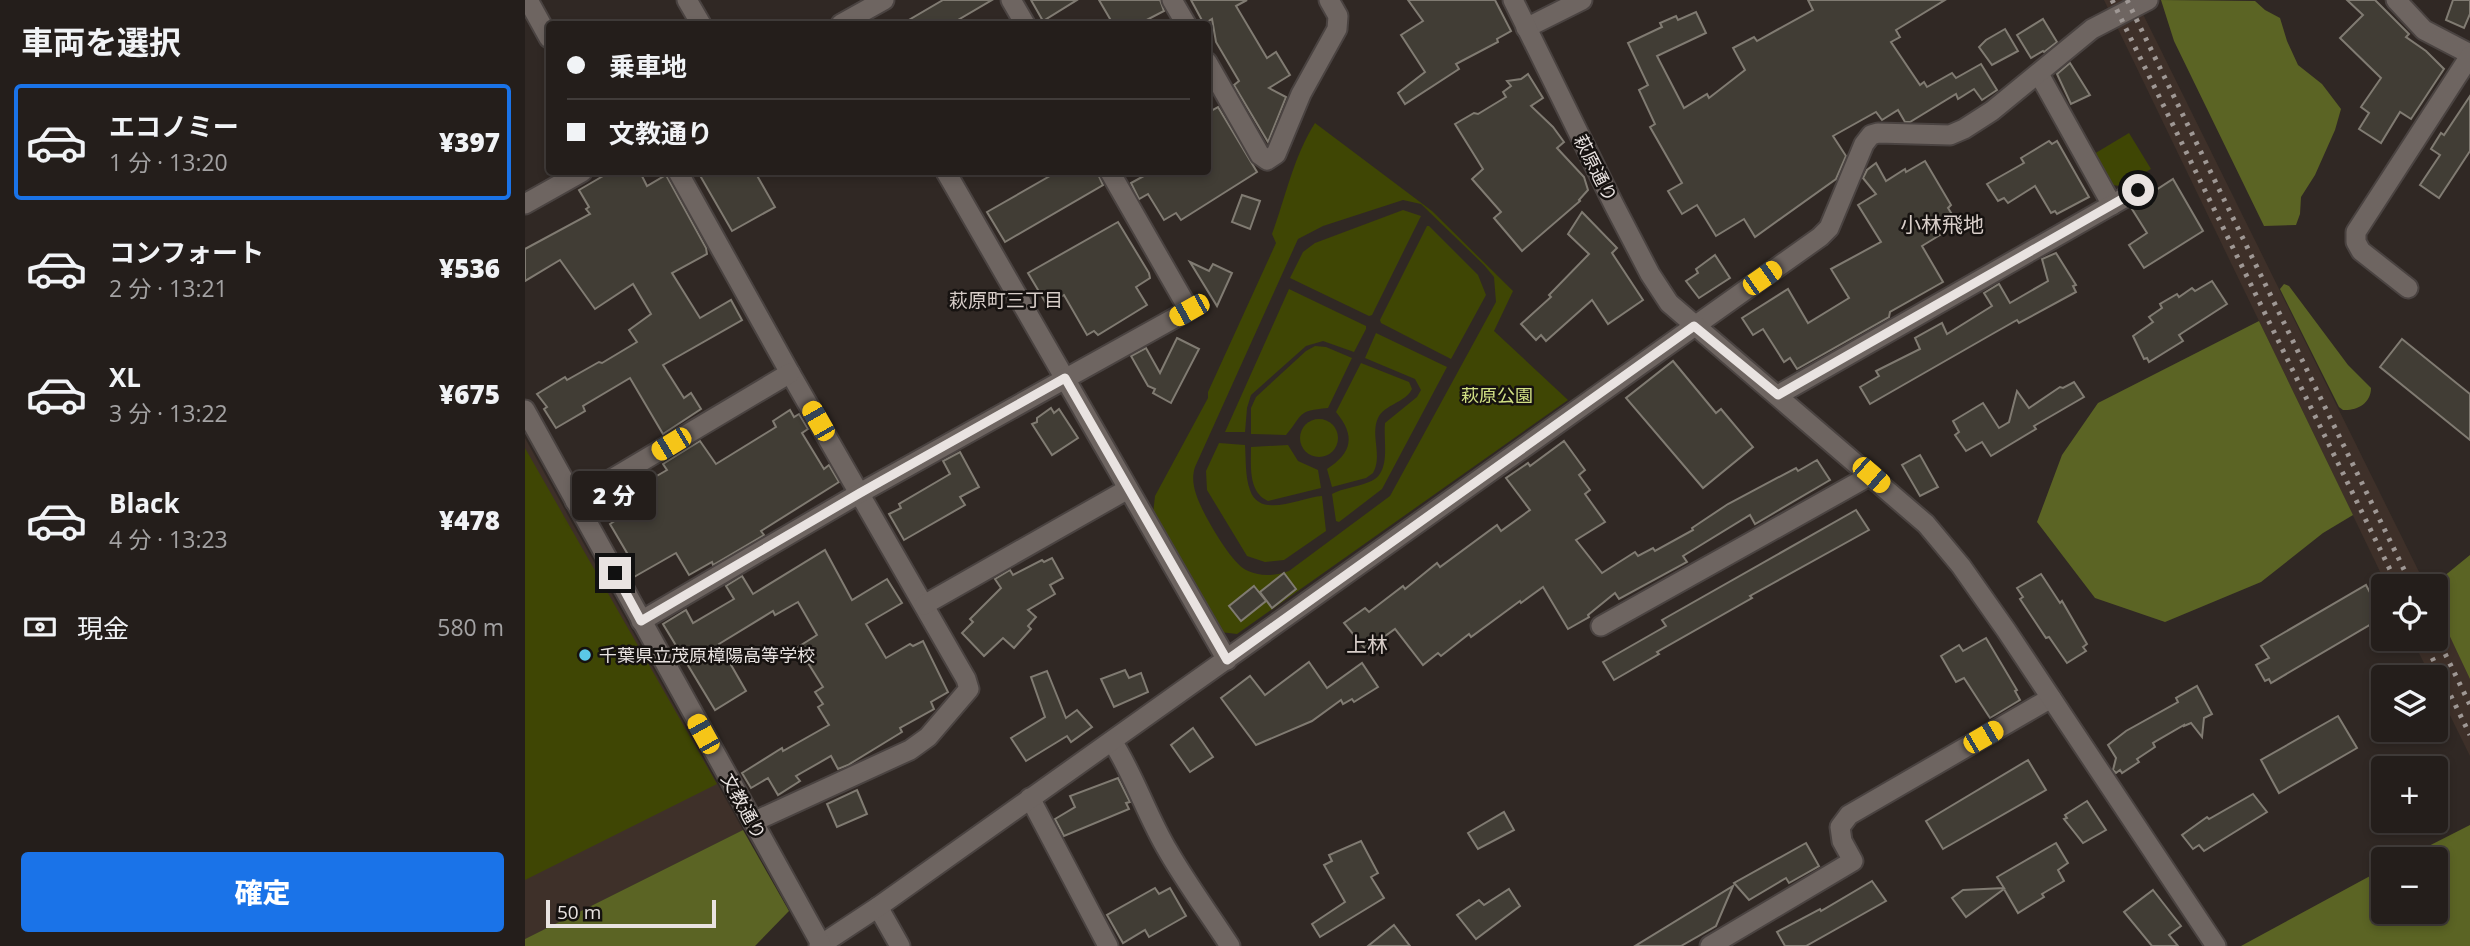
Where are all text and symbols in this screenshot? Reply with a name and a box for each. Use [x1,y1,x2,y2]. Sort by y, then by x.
text: 車両を選択 [21,20,181,63]
text: 乗車地 [609,48,687,84]
text: エコノミー [109,108,239,144]
icon: car [25,111,88,174]
text: 文教通り [609,115,713,151]
text: ¥397 [439,124,500,160]
street label: 萩原通り [1569,130,1623,206]
text: 1 分 · 13:20 [109,146,228,178]
route start [2122,174,2154,206]
district label: 小林飛地 [1900,210,1984,238]
text: コンフォート [109,234,264,270]
icon: car [25,237,88,300]
text: ¥536 [439,250,500,286]
car [1739,257,1786,299]
text: 2 分 · 13:21 [109,272,228,304]
district label: 萩原町三丁目 [949,287,1063,313]
car [1166,291,1213,329]
text: XL [109,359,141,395]
icon: car [25,363,88,426]
text: ¥675 [439,376,500,412]
park label: 萩原公園 [1461,383,1533,407]
text: 3 分 · 13:22 [109,397,228,429]
car [799,398,838,444]
car [648,424,695,464]
car [1849,453,1894,497]
callout: 2 分 [573,472,657,520]
text: 2 分 [593,479,635,511]
text: Black [109,485,180,521]
icon: car [25,489,88,552]
text: ¥478 [439,502,500,538]
text: 4 分 · 13:23 [109,523,228,555]
route end [599,557,631,589]
map controls [2371,574,2448,924]
button: locate [2371,574,2448,651]
icon: cash [21,608,59,646]
text: 現金 [77,610,129,646]
text: 580 m [437,611,504,643]
district label: 上林 [1346,630,1388,658]
place label: 千葉県立茂原樟陽高等学校 [599,643,815,667]
marker: 千葉県立茂原樟陽高等学校 [577,647,593,663]
button: layers [2371,665,2448,742]
car [684,711,723,757]
car [1960,717,2007,757]
button: + [2371,756,2448,833]
street label: 文教通り [716,769,772,843]
button: − [2371,847,2448,924]
button: 確定 [21,852,504,932]
scale bar [546,897,716,929]
text: 50 m [557,899,601,925]

